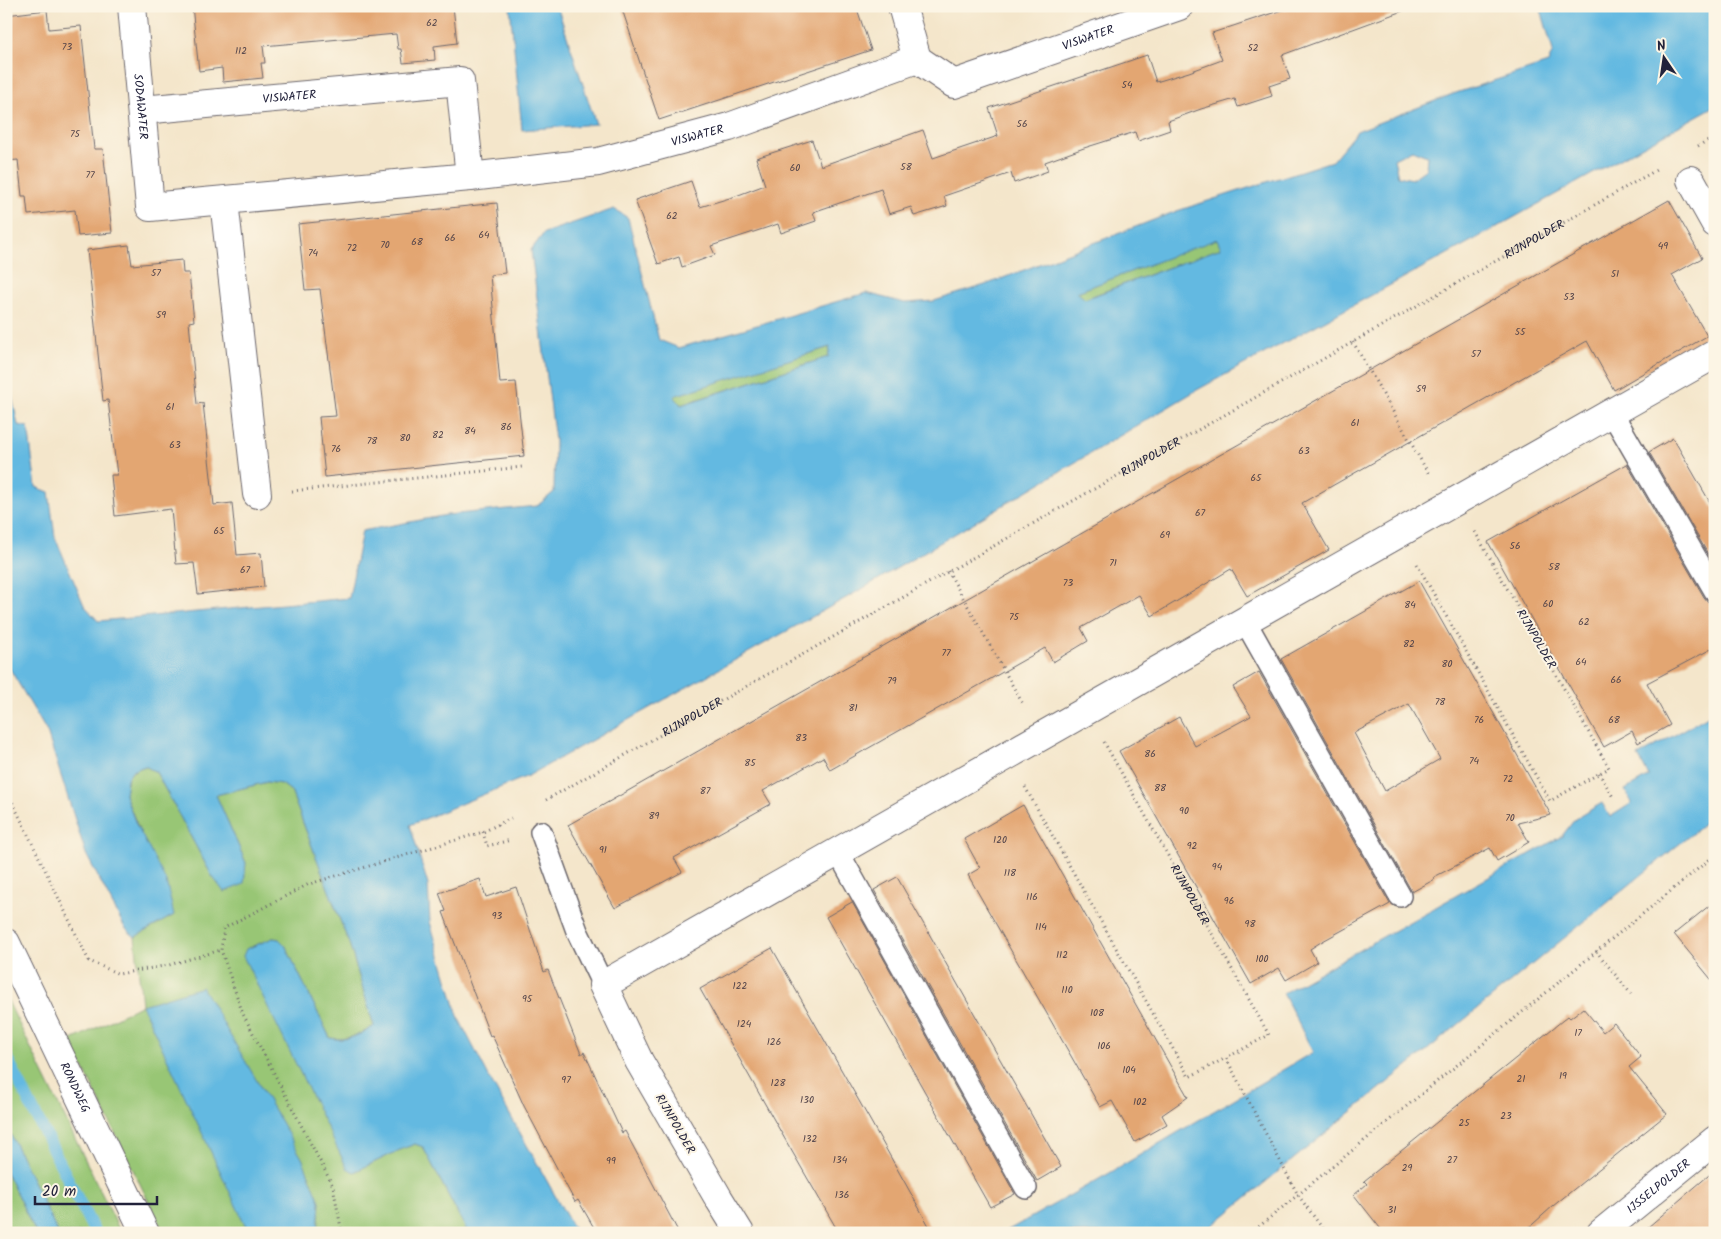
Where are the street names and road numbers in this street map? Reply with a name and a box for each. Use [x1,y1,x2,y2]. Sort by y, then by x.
street label: VISWATER [1059,20,1116,55]
street label: SODAWATER [129,73,153,140]
street label: VISWATER [262,85,317,108]
street label: VISWATER [669,119,726,152]
street label: RIJNPOLDER [1500,215,1568,264]
street label: RIJNPOLDER [1117,432,1184,482]
street label: RIJNPOLDER [1511,605,1561,673]
street label: RIJNPOLDER [658,692,726,742]
street label: RIJNPOLDER [1165,861,1215,928]
street label: RONDWEG [55,1059,95,1116]
street label: RIJNPOLDER [650,1090,700,1158]
street label: IJSSELPOLDER [1622,1154,1695,1218]

